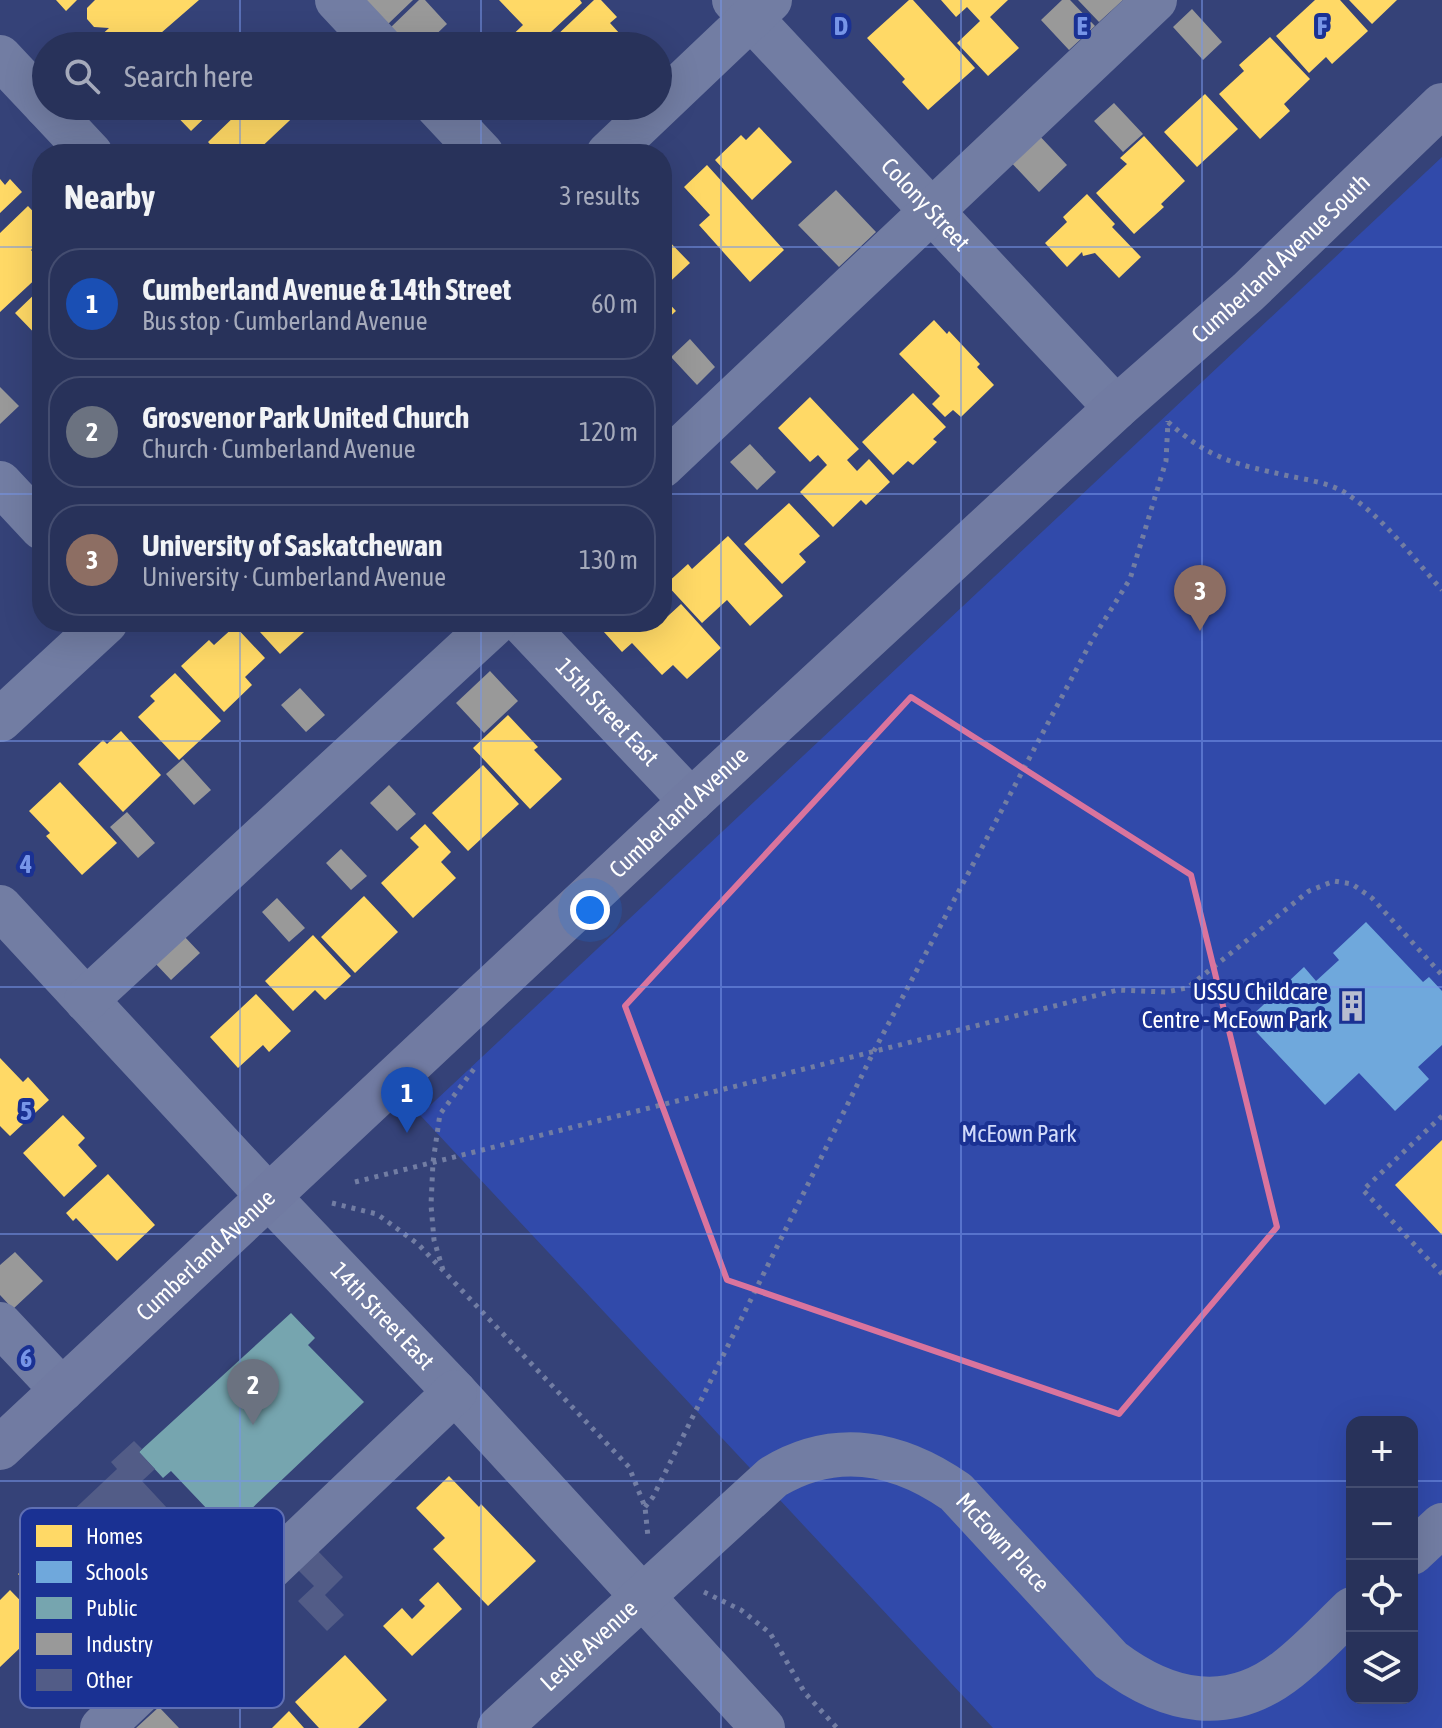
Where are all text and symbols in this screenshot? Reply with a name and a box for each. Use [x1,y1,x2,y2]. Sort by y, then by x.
text: D [834,11,848,41]
text: E [1076,11,1088,41]
text: F [1317,11,1328,41]
search box [32,32,672,120]
icon: search [60,54,104,98]
text: Search here [124,59,253,93]
street label: Colony Street [876,152,976,256]
street label: Cumberland Avenue South [1186,168,1375,348]
text: Nearby [64,177,155,216]
text: 3 results [559,181,640,211]
text: Cumberland Avenue & 14th Street [142,272,511,306]
text: 1 [86,289,98,319]
text: 60 m [591,289,638,319]
text: Bus stop · Cumberland Avenue [142,306,427,336]
text: Grosvenor Park United Church [142,400,469,434]
text: 2 [86,417,98,447]
text: 120 m [579,417,638,447]
text: Church · Cumberland Avenue [142,434,416,464]
text: University of Saskatchewan [142,528,442,562]
text: 3 [86,545,98,575]
text: 130 m [579,545,638,575]
text: University · Cumberland Avenue [142,562,446,592]
pin: 3 [1174,565,1226,631]
street label: 15th Street East [551,653,664,771]
street label: Cumberland Avenue [604,741,753,883]
text: 4 [19,849,32,879]
your location [570,890,610,930]
place label: USSU Childcare Centre - McEown Park [1142,978,1328,1033]
building icon: USSU Childcare Centre - McEown Park [1335,989,1369,1023]
pin: 1 [381,1067,433,1133]
text: 5 [20,1096,32,1126]
park label: McEown Park [961,1120,1077,1147]
street label: Cumberland Avenue [131,1184,280,1326]
street label: 14th Street East [326,1257,440,1375]
text: 6 [20,1343,32,1373]
pin: 2 [227,1359,279,1425]
map controls [1346,1416,1418,1704]
button: + [1346,1416,1418,1488]
street label: McEown Place [951,1487,1055,1597]
button: − [1346,1488,1418,1560]
legend [20,1508,284,1708]
text: Homes [86,1523,143,1549]
text: Schools [86,1559,149,1585]
button: locate [1346,1560,1418,1632]
street label: Leslie Avenue [535,1594,642,1696]
text: Public [86,1595,138,1621]
text: Industry [86,1631,153,1657]
button: layers [1346,1632,1418,1704]
text: Other [86,1667,133,1693]

